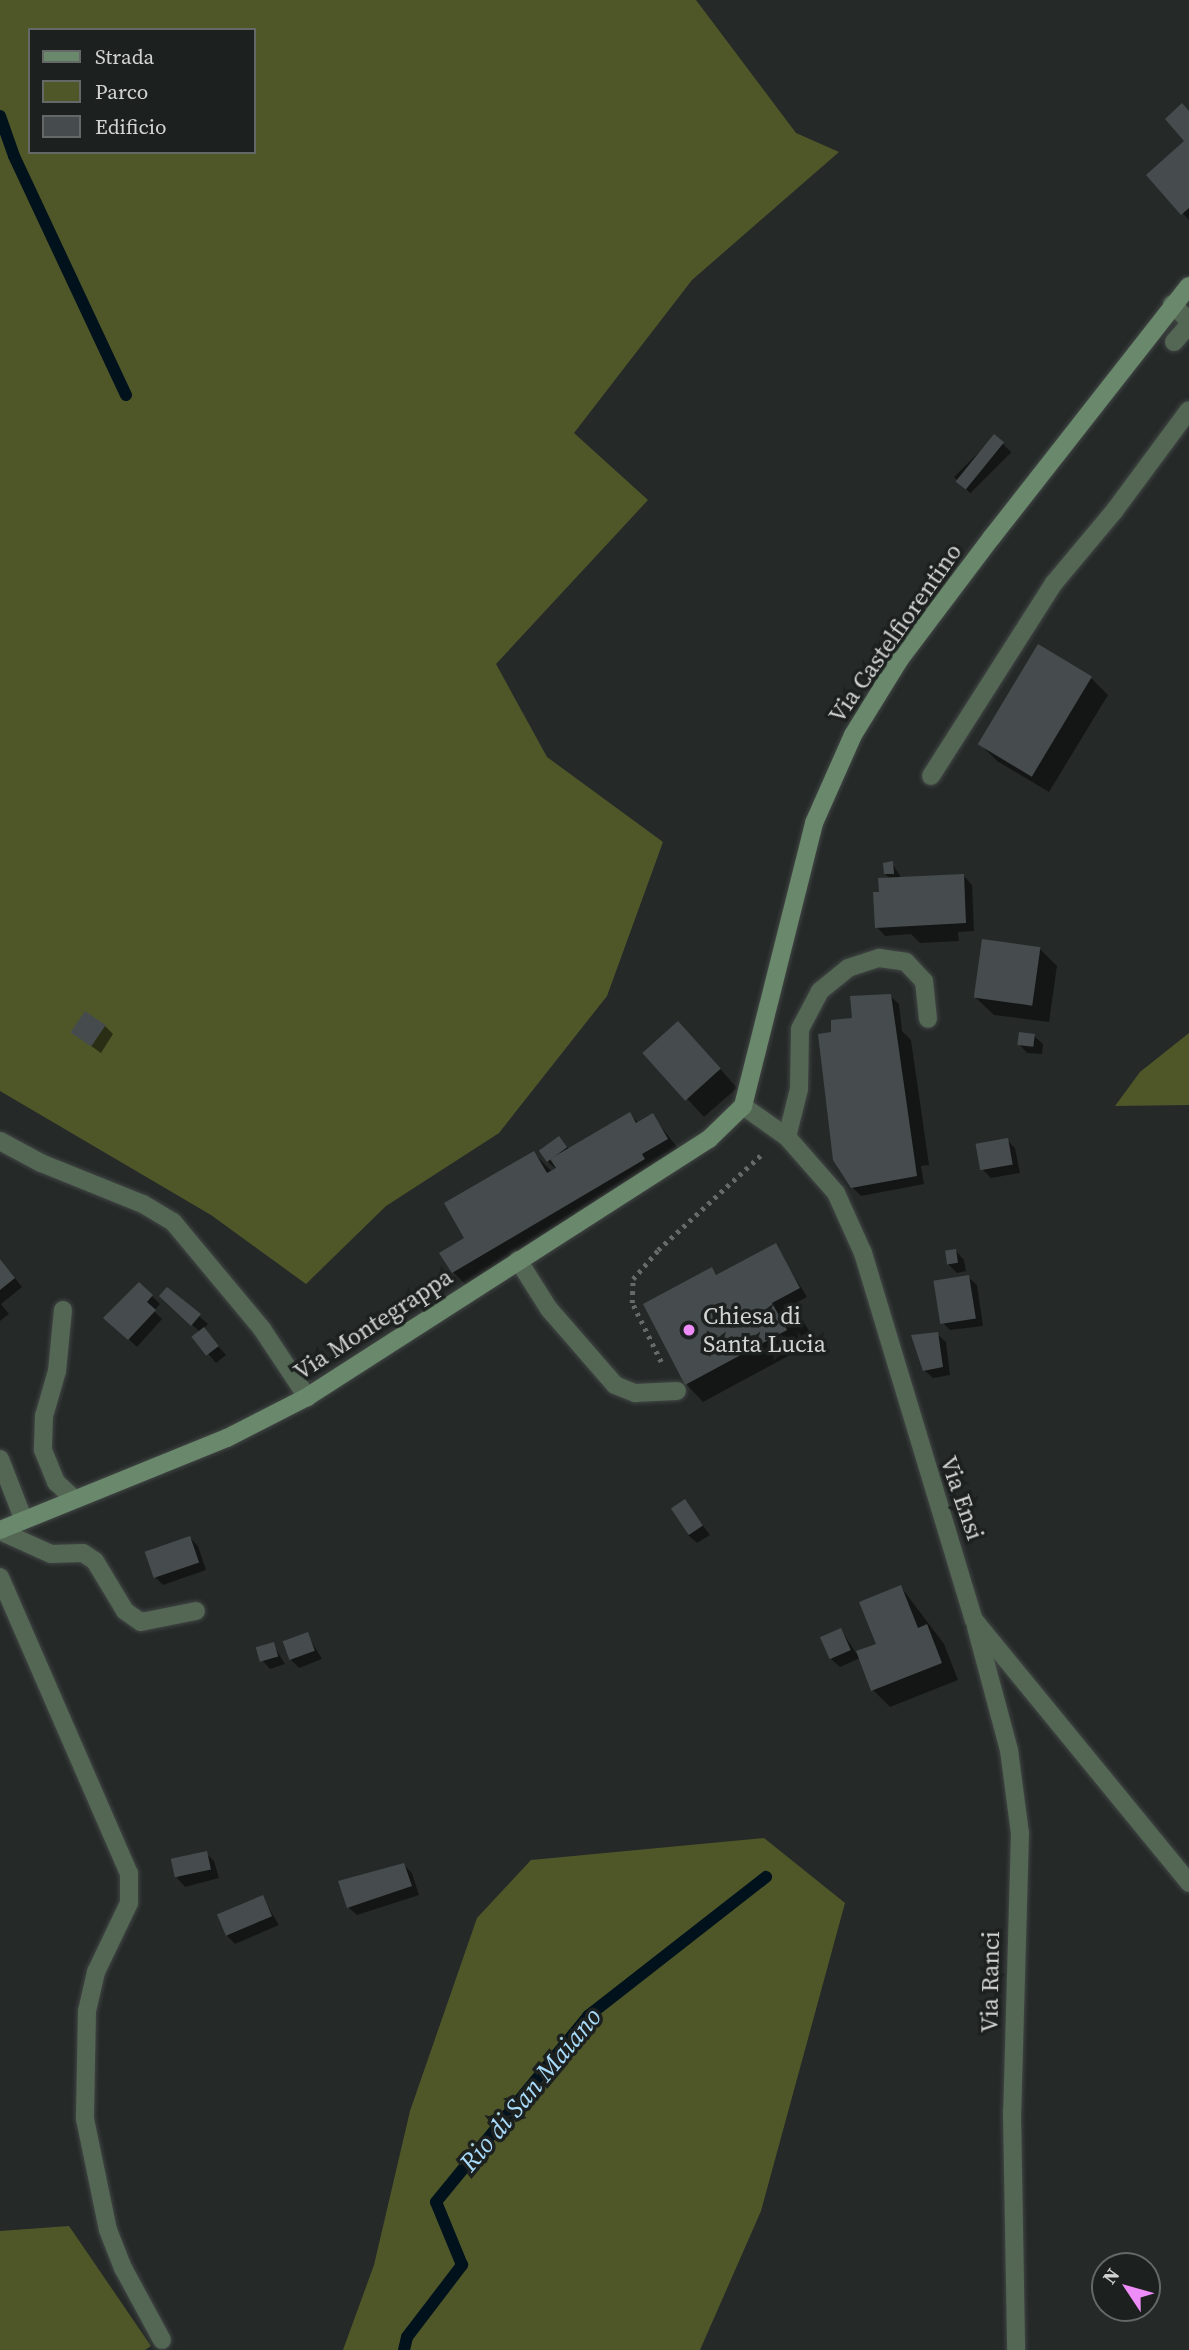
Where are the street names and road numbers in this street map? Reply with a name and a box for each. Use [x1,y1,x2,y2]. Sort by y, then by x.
street label: Via Castelfiorentino [822,538,968,728]
street label: Via Montegrappa [288,1262,458,1386]
street label: Via Ensi [934,1452,990,1544]
street label: Via Ranci [975,1931,1005,2033]

